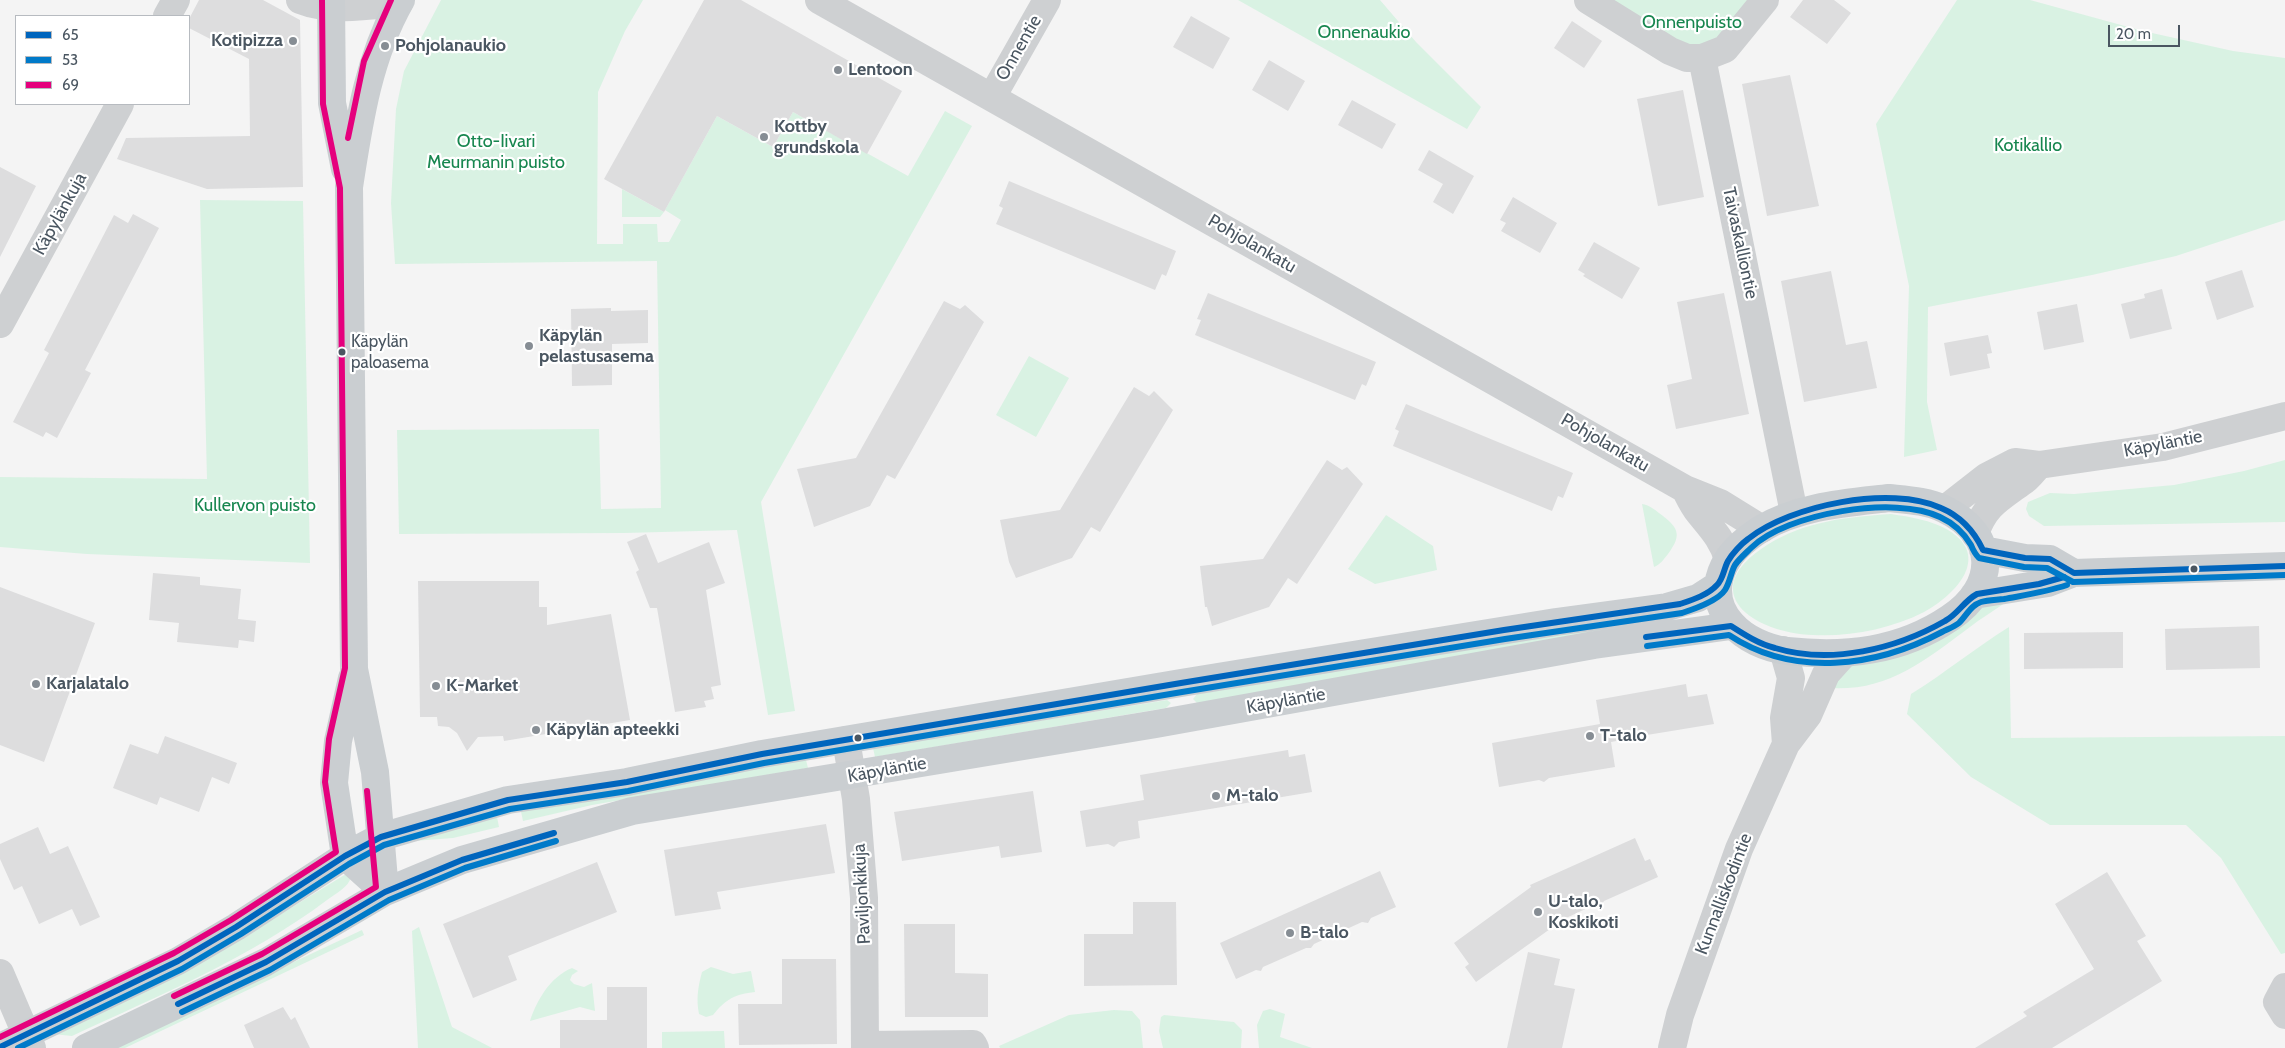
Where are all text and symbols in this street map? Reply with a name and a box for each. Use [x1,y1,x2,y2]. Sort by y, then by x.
street label: Onnentie [992,11,1046,85]
park label: Onnenpuisto [1642,12,1742,34]
legend [15,15,190,105]
scale bar [2110,15,2182,47]
park label: Onnenaukio [1318,22,1410,44]
text: 20 m [2116,25,2151,43]
text: 65 [62,26,79,44]
place label: Kotipizza [211,30,283,52]
marker: Kotipizza [287,35,299,47]
place label: Pohjolanaukio [395,35,506,57]
marker: Pohjolanaukio [379,40,391,52]
text: 53 [62,51,78,69]
place label: Lentoon [848,59,913,81]
marker: Lentoon [832,64,844,76]
text: 69 [62,76,79,94]
place label: Kottby grundskola [774,116,859,158]
park label: Otto-Iivari Meurmanin puisto [427,131,565,173]
marker: Kottby grundskola [758,131,770,143]
park label: Kotikallio [1994,135,2062,157]
street label: Käpylänkuja [29,169,91,259]
street label: Taivaskalliontie [1718,185,1762,301]
street label: Pohjolankatu [1204,210,1300,278]
place label: Käpylän pelastusasema [539,325,654,368]
place label: Käpylän paloasema [351,332,429,372]
marker: Käpylän pelastusasema [523,340,535,352]
marker: Käpylän paloasema [337,347,347,357]
street label: Pohjolankatu [1557,409,1653,477]
street label: Käpyläntie [2122,426,2204,462]
park label: Kullervon puisto [194,495,316,517]
unlabelled marker [2189,564,2199,574]
place label: Karjalatalo [46,673,129,695]
place label: K-Market [446,675,518,697]
marker: Karjalatalo [30,678,42,690]
marker: K-Market [430,680,442,692]
street label: Käpyläntie [1245,683,1327,719]
place label: Käpylän apteekki [546,719,679,741]
marker: Käpylän apteekki [530,724,542,736]
place label: T-talo [1600,725,1647,747]
marker: T-talo [1584,730,1596,742]
unlabelled marker [853,733,863,743]
street label: Käpyläntie [846,752,928,788]
place label: M-talo [1226,785,1279,807]
marker: M-talo [1210,790,1222,802]
street label: Kunnalliskodintie [1691,830,1757,958]
street label: Paviljonkikuja [849,843,875,945]
place label: U-talo, Koskikoti [1548,891,1619,934]
marker: U-talo, Koskikoti [1532,906,1544,918]
place label: B-talo [1300,922,1349,944]
marker: B-talo [1284,927,1296,939]

